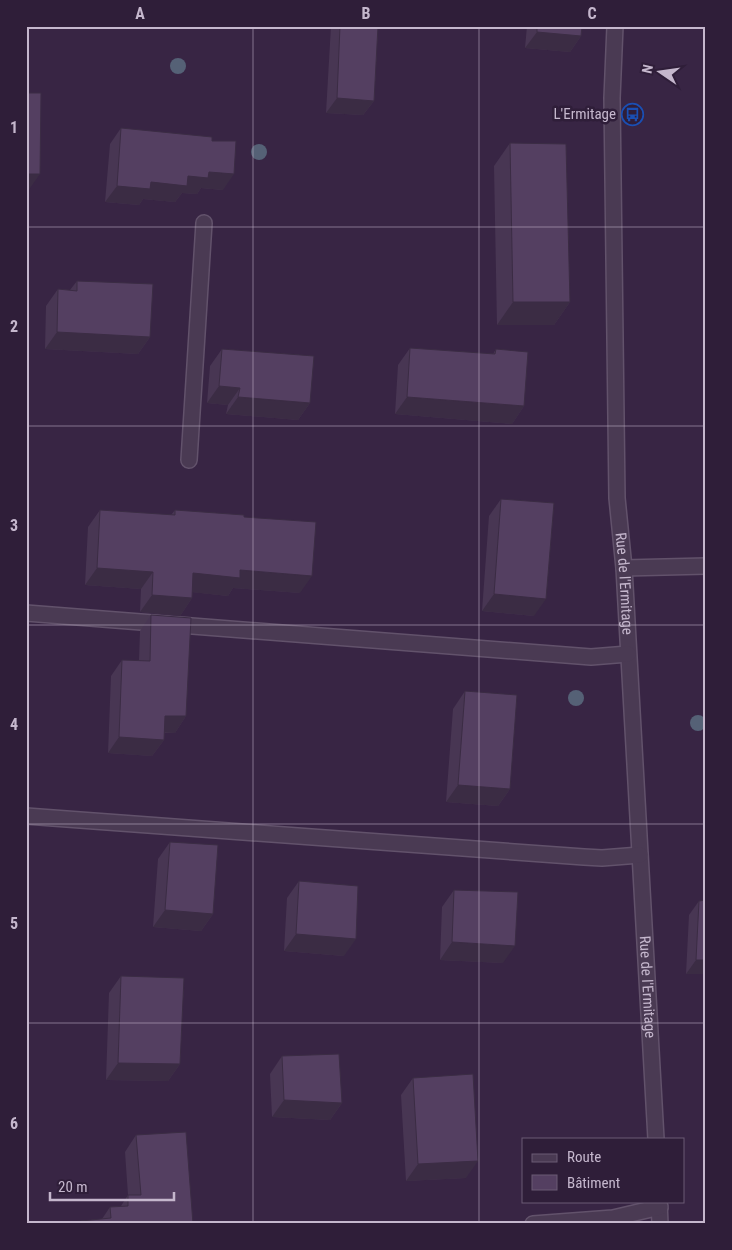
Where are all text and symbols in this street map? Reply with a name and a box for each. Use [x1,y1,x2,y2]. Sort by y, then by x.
text: A [135,4,145,23]
text: B [362,4,371,23]
text: C [587,4,597,23]
north arrow [634,48,684,98]
text: N [639,63,656,75]
bus stop icon: L'Ermitage [620,102,644,126]
place label: L'Ermitage [553,105,616,123]
text: 1 [10,118,18,137]
text: 2 [10,317,18,336]
text: 3 [10,516,18,535]
street label: Rue de l'Ermitage [611,532,637,635]
text: 4 [10,715,18,734]
text: 5 [10,914,18,933]
street label: Rue de l'Ermitage [636,935,659,1039]
text: 6 [10,1114,18,1133]
legend [522,1138,684,1202]
text: Route [567,1148,601,1166]
scale bar [50,1170,174,1202]
text: Bâtiment [567,1174,620,1192]
text: 20 m [58,1178,88,1196]

